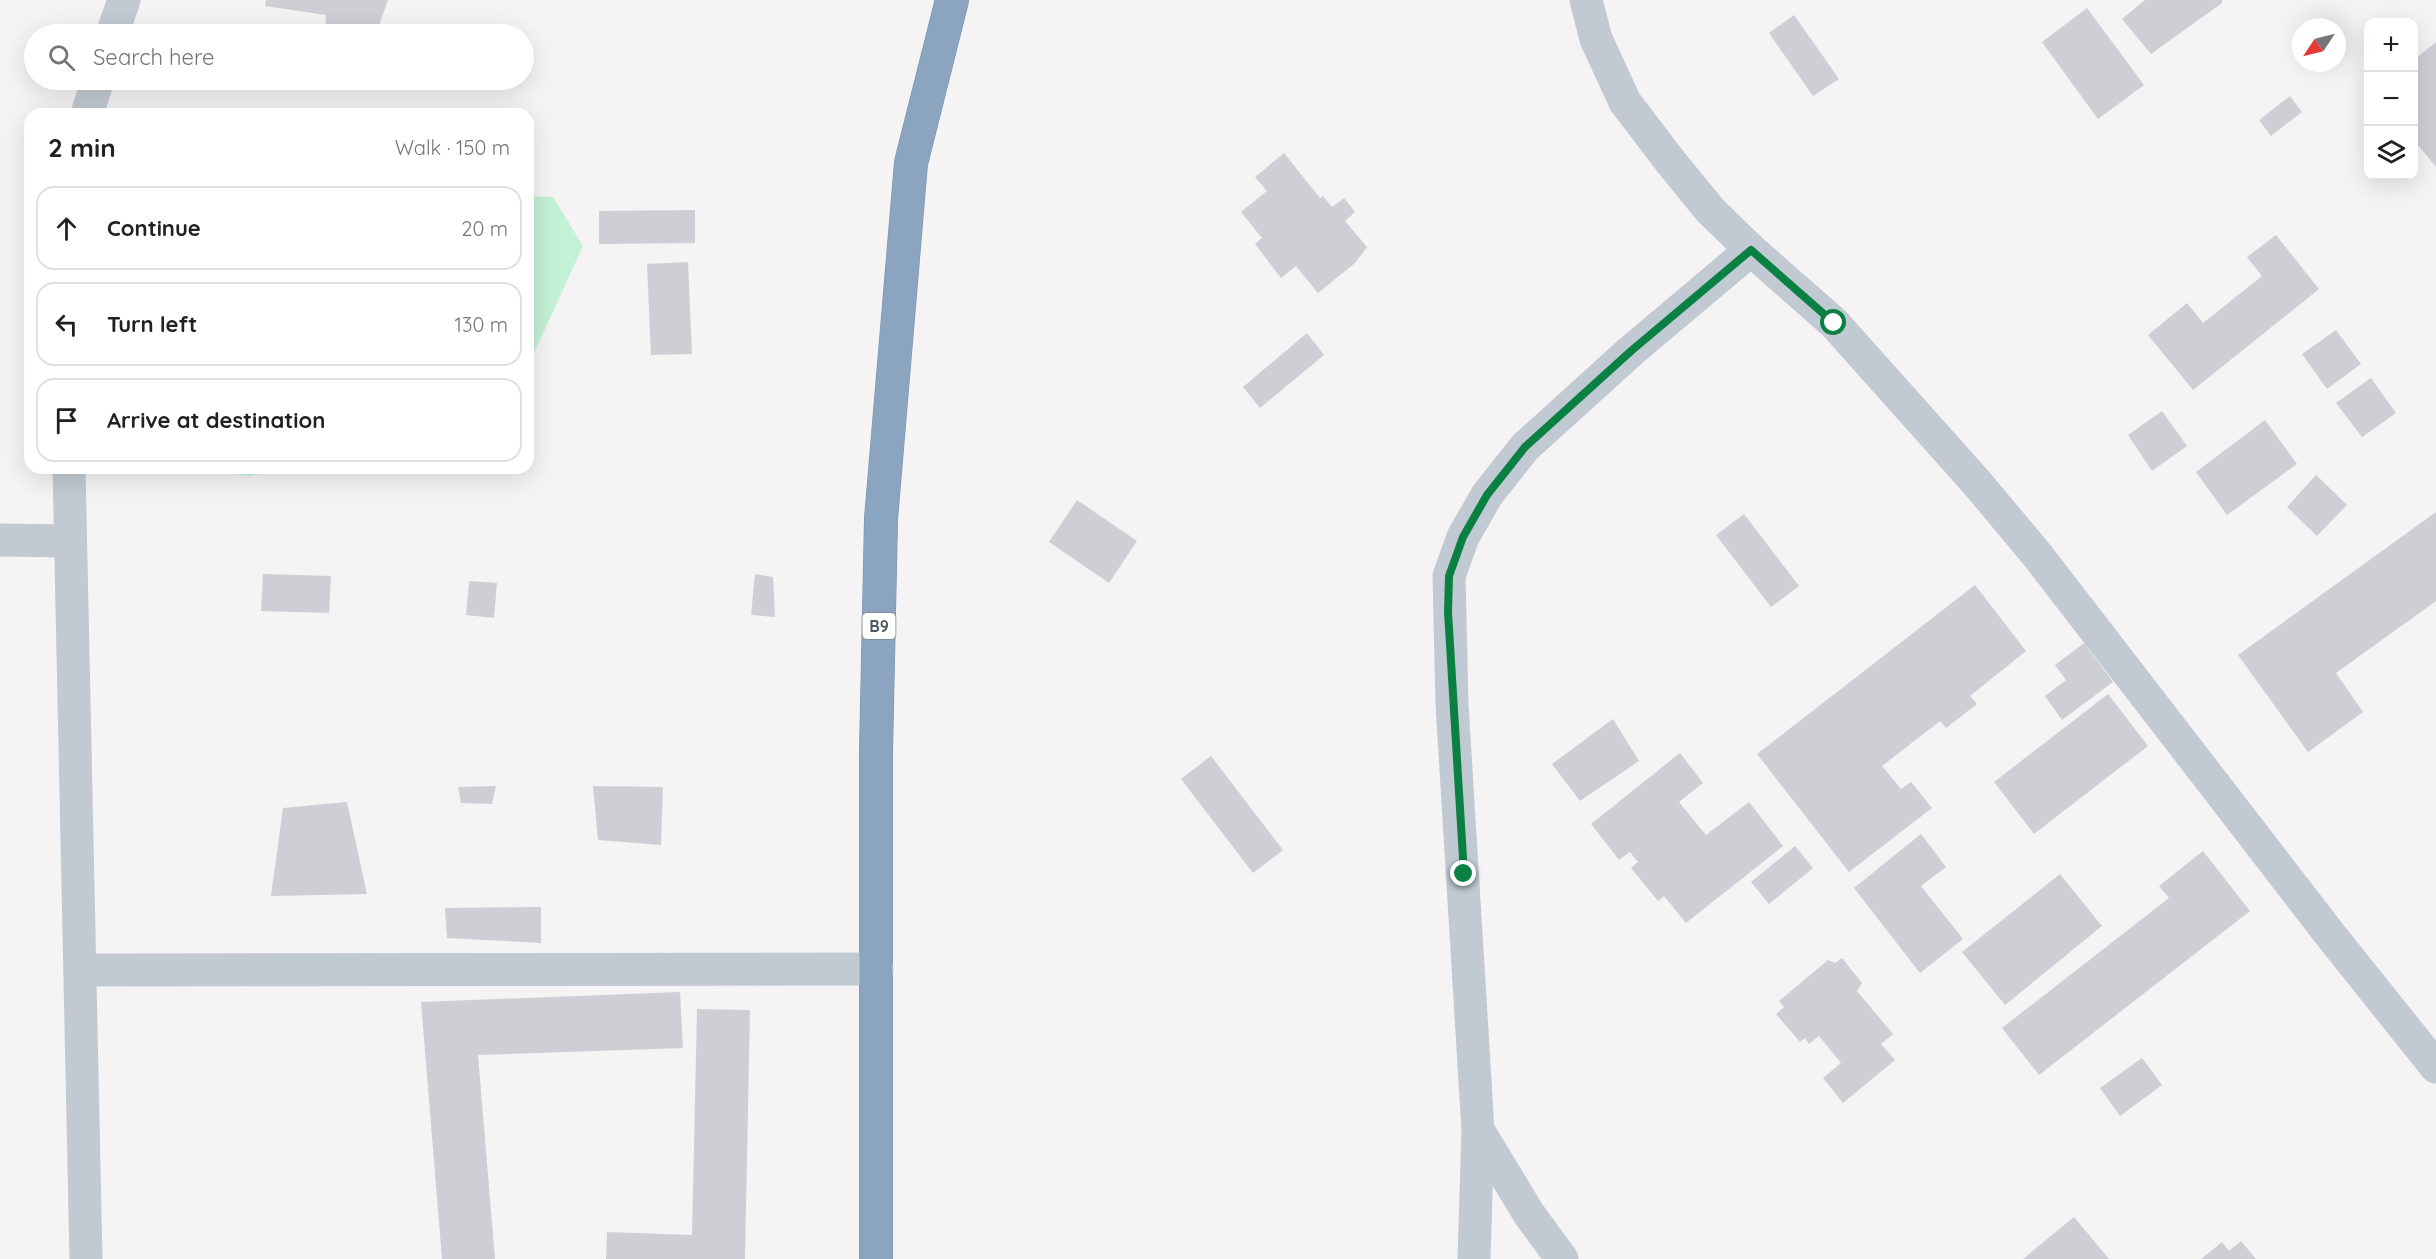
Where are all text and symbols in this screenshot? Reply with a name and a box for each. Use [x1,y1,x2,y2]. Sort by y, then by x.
north arrow [2292,18,2346,72]
map controls [2364,18,2418,180]
button: + [2364,18,2418,72]
search box [24,24,534,90]
icon: search [45,41,78,74]
text: Search here [93,43,214,71]
button: − [2364,72,2418,126]
button: layers [2364,126,2418,180]
text: 2 min [48,131,116,164]
text: Walk · 150 m [395,135,510,160]
icon: ahead [50,212,83,245]
text: Continue [107,214,201,242]
text: 20 m [461,216,508,241]
icon: left [50,308,83,341]
route start [1820,309,1846,335]
text: Turn left [107,310,197,338]
text: 130 m [455,312,508,337]
icon: arrive [50,404,83,437]
text: Arrive at destination [107,406,325,434]
road number: B9 [862,613,896,639]
route end [1450,860,1476,886]

